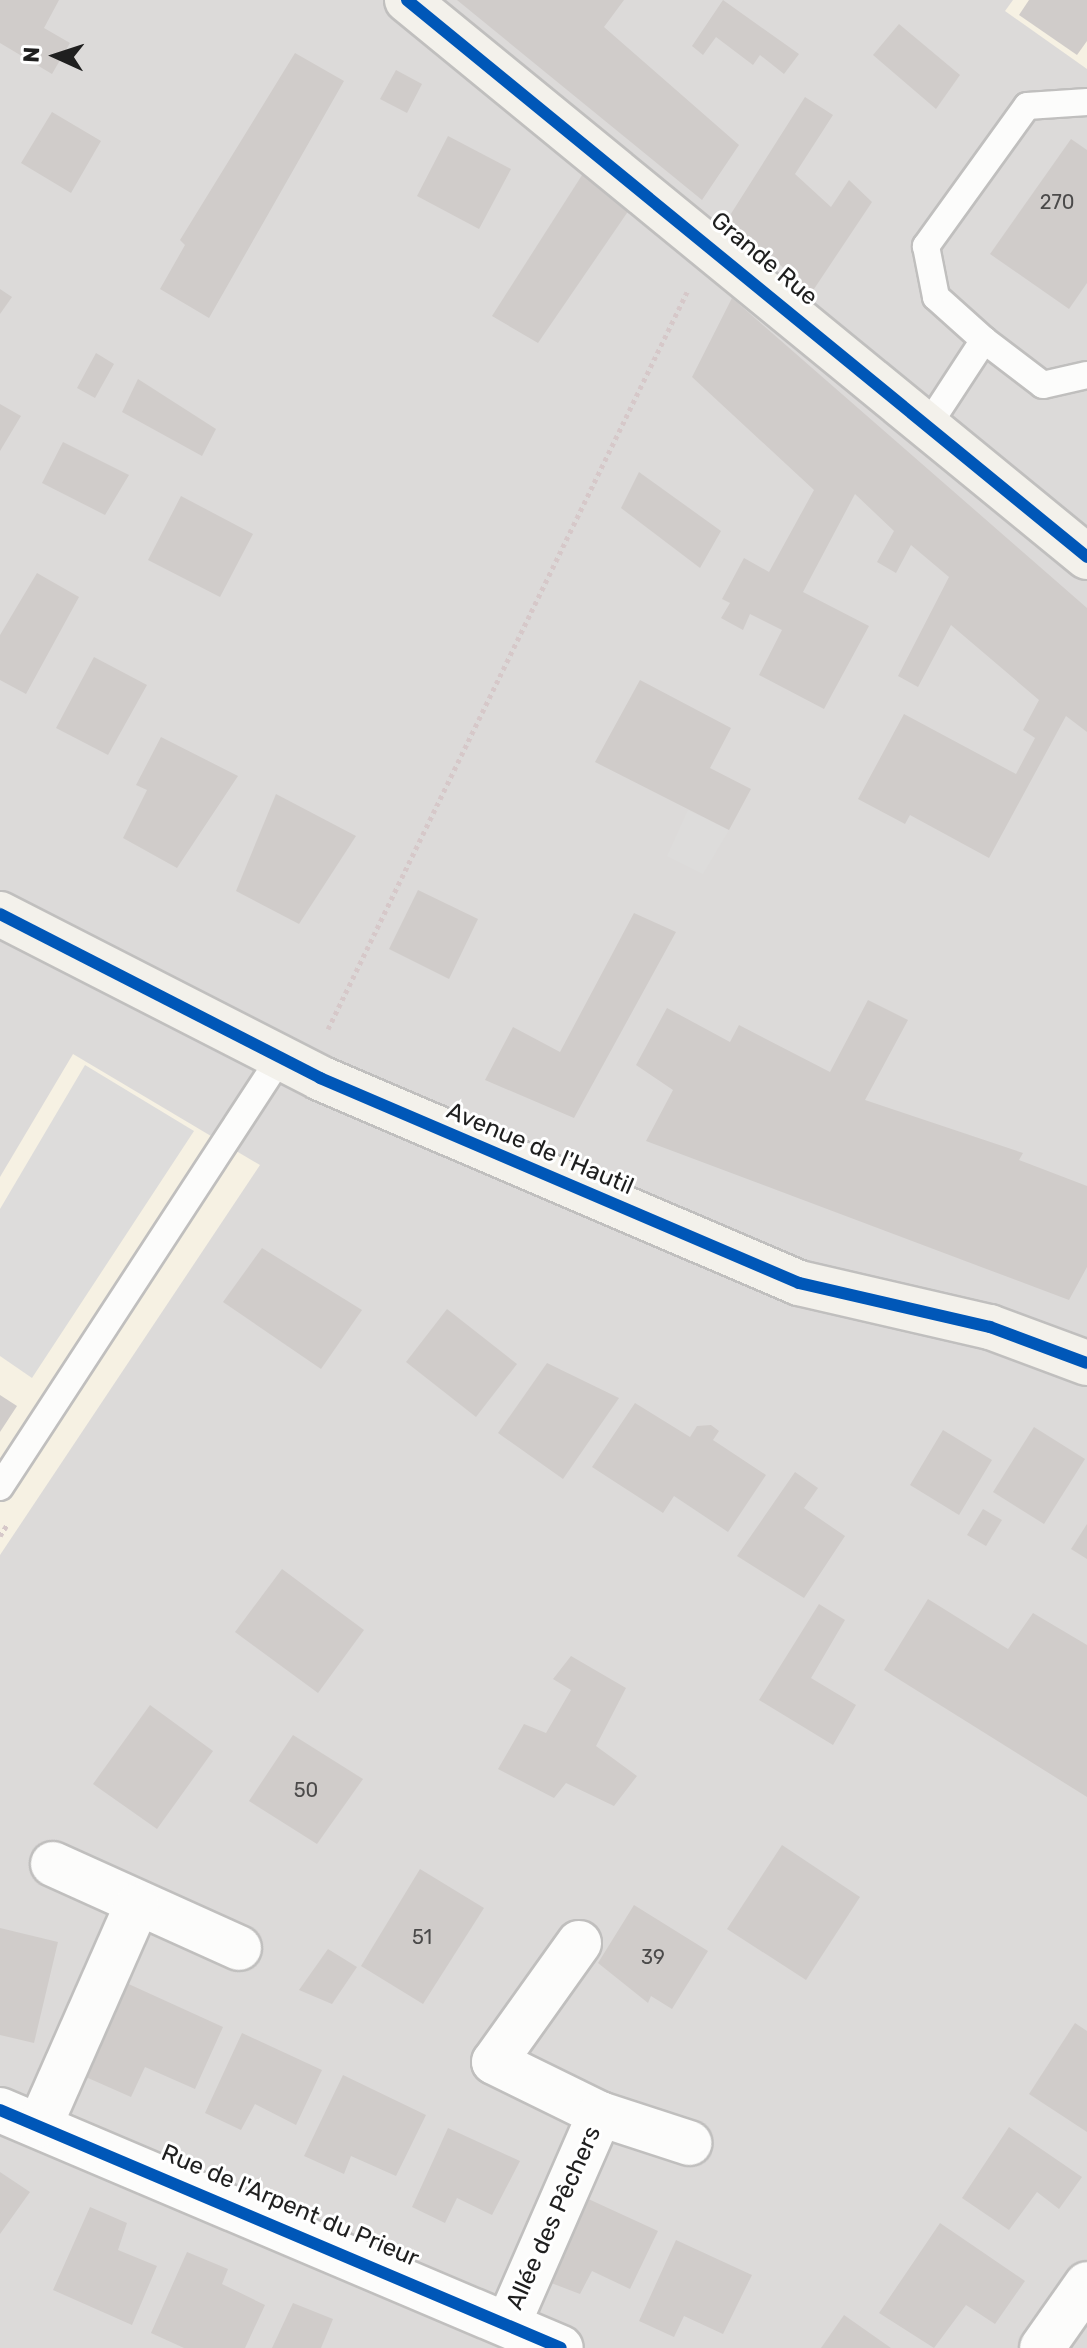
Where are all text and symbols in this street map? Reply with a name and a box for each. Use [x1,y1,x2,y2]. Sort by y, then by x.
north arrow [16,16,96,96]
text: N [18,46,45,63]
house number: 270 [1040,190,1074,214]
street label: Grande Rue [705,206,823,312]
street label: Avenue de l'Hautil [442,1097,638,1201]
house number: 50 [294,1778,318,1802]
house number: 51 [412,1925,432,1949]
house number: 39 [641,1945,665,1969]
street label: Allée des Pêchers [501,2122,607,2314]
street label: Rue de l'Arpent du Prieur [157,2139,423,2273]

